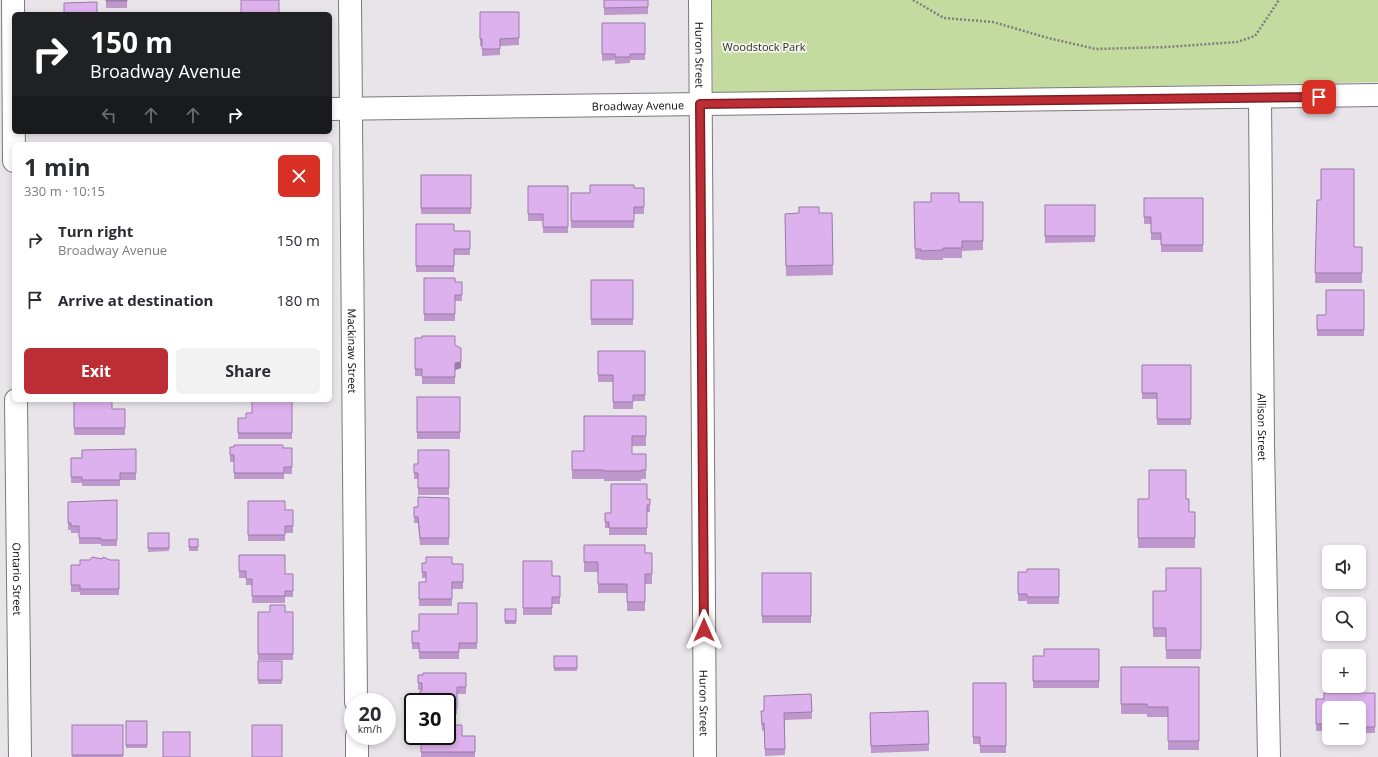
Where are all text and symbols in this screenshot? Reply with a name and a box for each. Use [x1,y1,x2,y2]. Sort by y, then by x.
street label: Huron Street [693,22,708,88]
text: 150 m [90,23,173,61]
icon: right [24,28,76,80]
park label: Woodstock Park [723,39,806,54]
text: Broadway Avenue [90,59,241,83]
pin [1302,80,1336,114]
icon: arrive [1308,86,1330,108]
street label: Broadway Avenue [592,97,684,113]
icon: left [98,104,120,126]
icon: ahead [140,104,162,126]
icon: ahead [182,104,204,126]
icon: right [224,104,246,126]
text: 1 min [24,150,91,183]
button: close [278,155,320,197]
text: 330 m · 10:15 [24,182,105,200]
text: Turn right [58,221,133,241]
icon: right [24,229,46,251]
text: 150 m [276,230,320,250]
text: Broadway Avenue [58,241,167,259]
icon: arrive [24,289,46,311]
text: Arrive at destination [58,290,213,310]
text: 180 m [276,290,320,310]
street label: Mackinaw Street [345,308,361,394]
button: Exit [24,348,168,394]
button: Share [176,348,320,394]
street label: Allison Street [1255,393,1271,461]
street label: Ontario Street [10,542,26,616]
map controls [1322,545,1366,745]
button: sound [1322,545,1366,589]
button: search [1322,597,1366,641]
position arrow [683,609,725,651]
button: + [1322,649,1366,693]
street label: Huron Street [697,670,712,736]
speed limit sign: 30 [404,693,456,745]
text: 20 [359,700,381,727]
button: − [1322,701,1366,745]
text: km/h [358,722,382,736]

